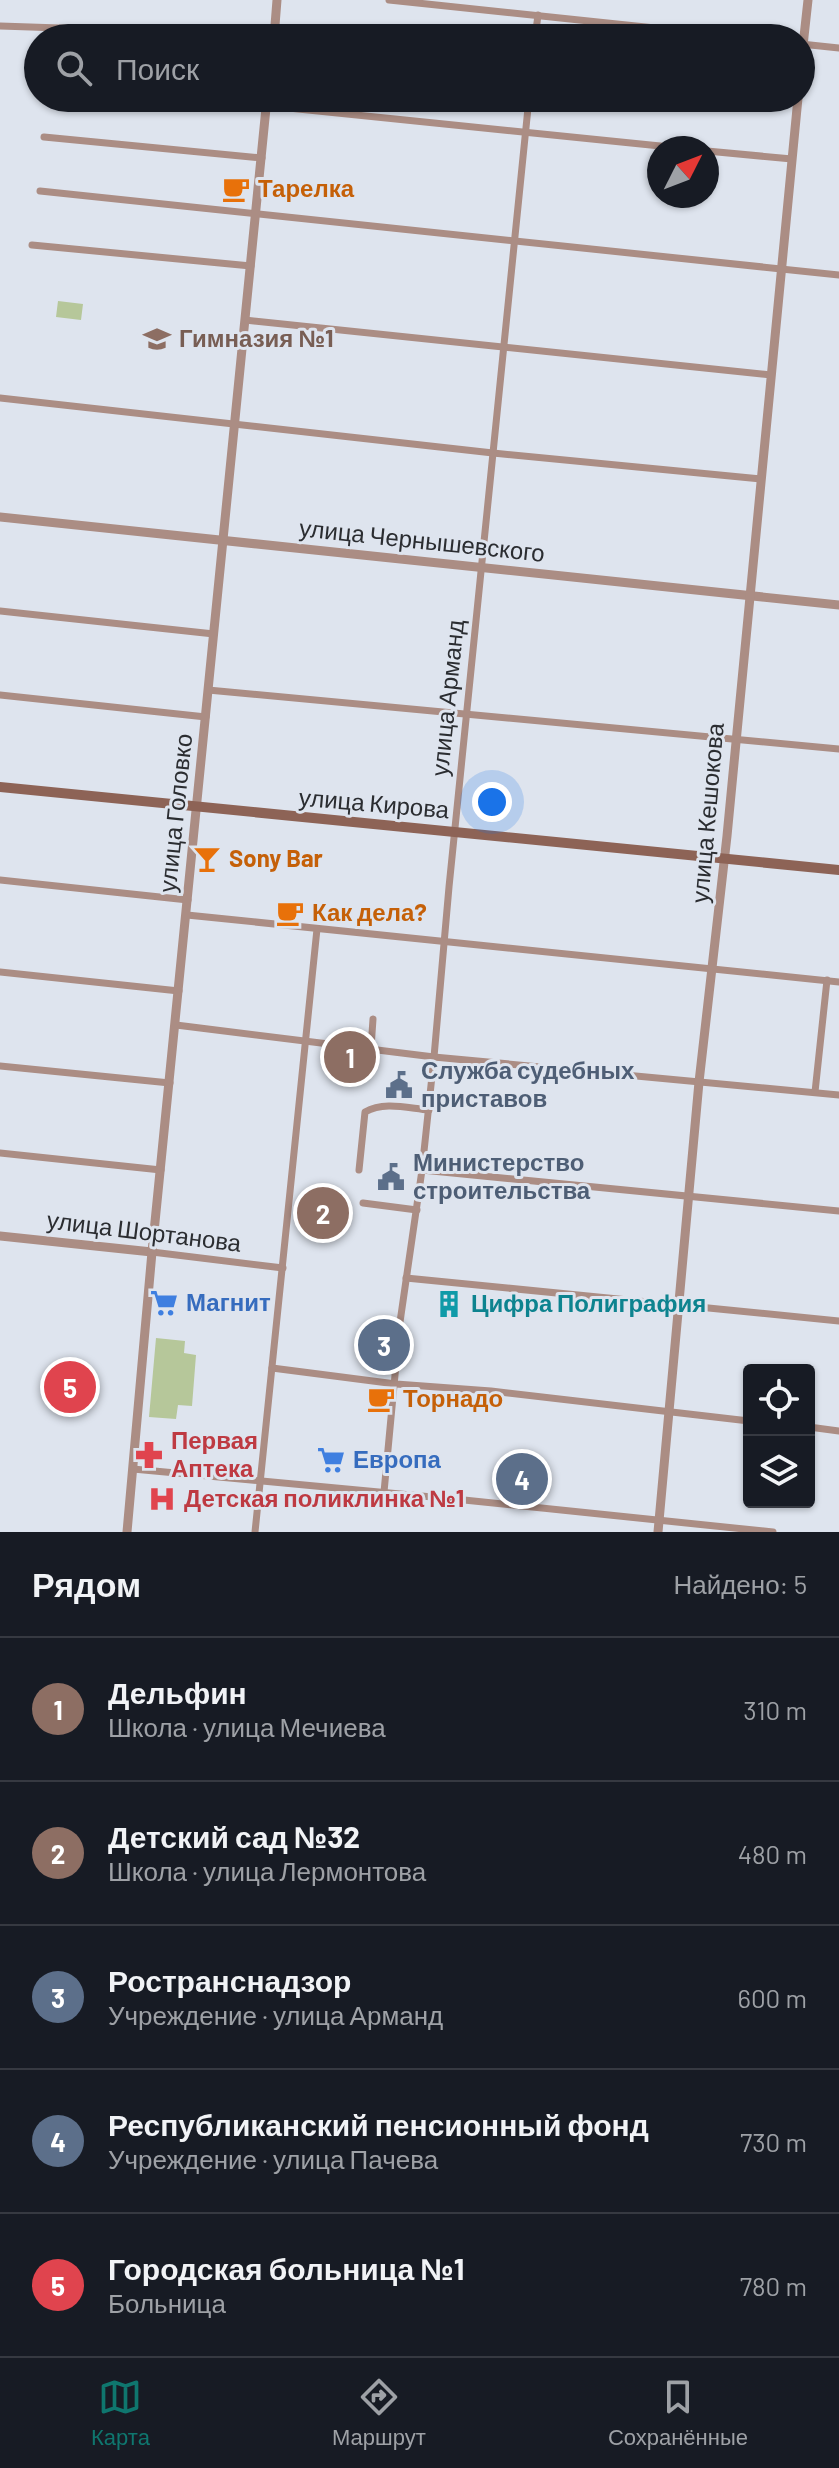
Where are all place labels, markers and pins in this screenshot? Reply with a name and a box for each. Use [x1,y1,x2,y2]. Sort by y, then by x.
place label: Тарелка [258,173,355,202]
cafe icon: Тарелка [221,174,251,204]
place label: Гимназия №1 [179,323,333,352]
school or university icon: Гимназия №1 [142,324,172,354]
place label: Sony Bar [229,843,323,872]
bar icon: Sony Bar [192,844,222,874]
place label: Как дела? [312,897,427,926]
cafe icon: Как дела? [275,898,305,928]
pin: 1 [324,1027,376,1087]
place label: Служба судебных приставов [421,1055,635,1112]
public building icon: Служба судебных приставов [384,1070,414,1100]
place label: Министерство строительства [413,1147,591,1204]
public building icon: Министерство строительства [376,1162,406,1192]
pin: 2 [297,1183,349,1243]
place label: Магнит [186,1287,271,1316]
supermarket icon: Магнит [149,1288,179,1318]
place label: Цифра Полиграфия [471,1288,706,1317]
building icon: Цифра Полиграфия [434,1289,464,1319]
pin: 3 [358,1315,410,1375]
pin: 5 [44,1357,96,1417]
place label: Торнадо [403,1383,503,1412]
cafe icon: Торнадо [366,1384,396,1414]
place label: Первая Аптека [171,1425,258,1482]
pharmacy icon: Первая Аптека [134,1440,164,1470]
place label: Европа [353,1444,442,1473]
supermarket icon: Европа [316,1445,346,1475]
pin: 4 [496,1449,548,1509]
place label: Детская поликлинка №1 [184,1483,464,1512]
hospital icon: Детская поликлинка №1 [147,1484,177,1514]

